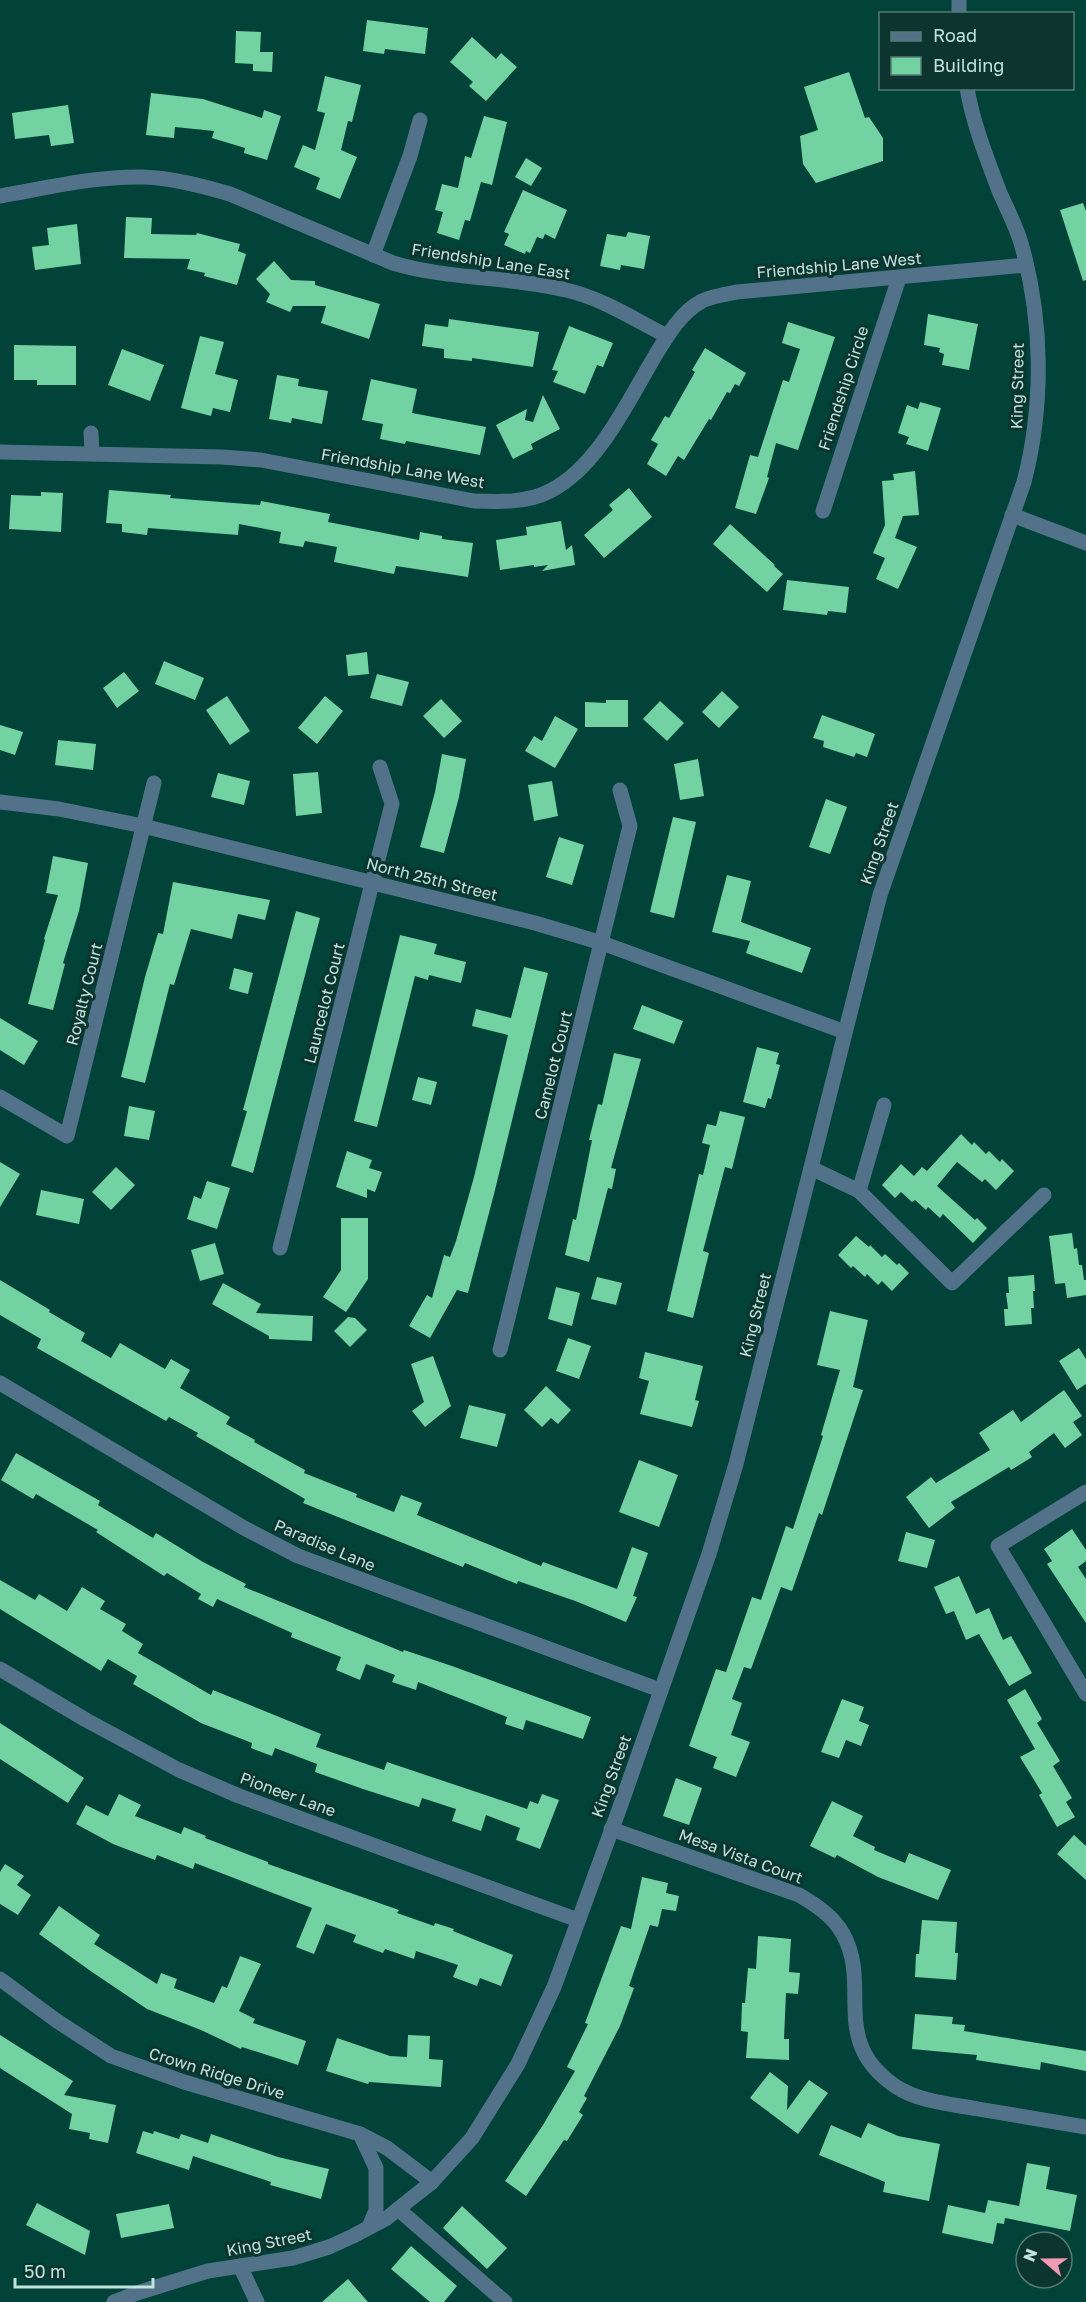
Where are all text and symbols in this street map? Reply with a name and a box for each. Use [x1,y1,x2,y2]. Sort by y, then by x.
legend [879,12,1074,90]
text: Road [933,24,977,46]
text: Building [933,54,1004,76]
street label: Friendship Lane East [410,239,572,283]
street label: Friendship Lane West [756,248,922,282]
street label: Friendship Circle [813,323,873,453]
street label: King Street [1006,343,1028,429]
street label: Friendship Lane West [320,444,486,492]
street label: King Street [855,799,903,887]
street label: North 25th Street [364,853,500,905]
street label: Launcelot Court [299,940,349,1066]
street label: Royalty Court [62,941,106,1047]
street label: Camelot Court [530,1009,576,1121]
street label: King Street [735,1271,775,1359]
street label: Paradise Lane [271,1515,379,1575]
street label: King Street [587,1732,635,1820]
street label: Pioneer Lane [237,1767,339,1821]
street label: Mesa Vista Court [676,1824,806,1888]
street label: Crown Ridge Drive [147,2043,287,2103]
street label: King Street [225,2224,313,2260]
north arrow [1014,2230,1074,2290]
text: N [1018,2246,1041,2264]
scale bar [15,2251,153,2289]
text: 50 m [24,2260,66,2282]

